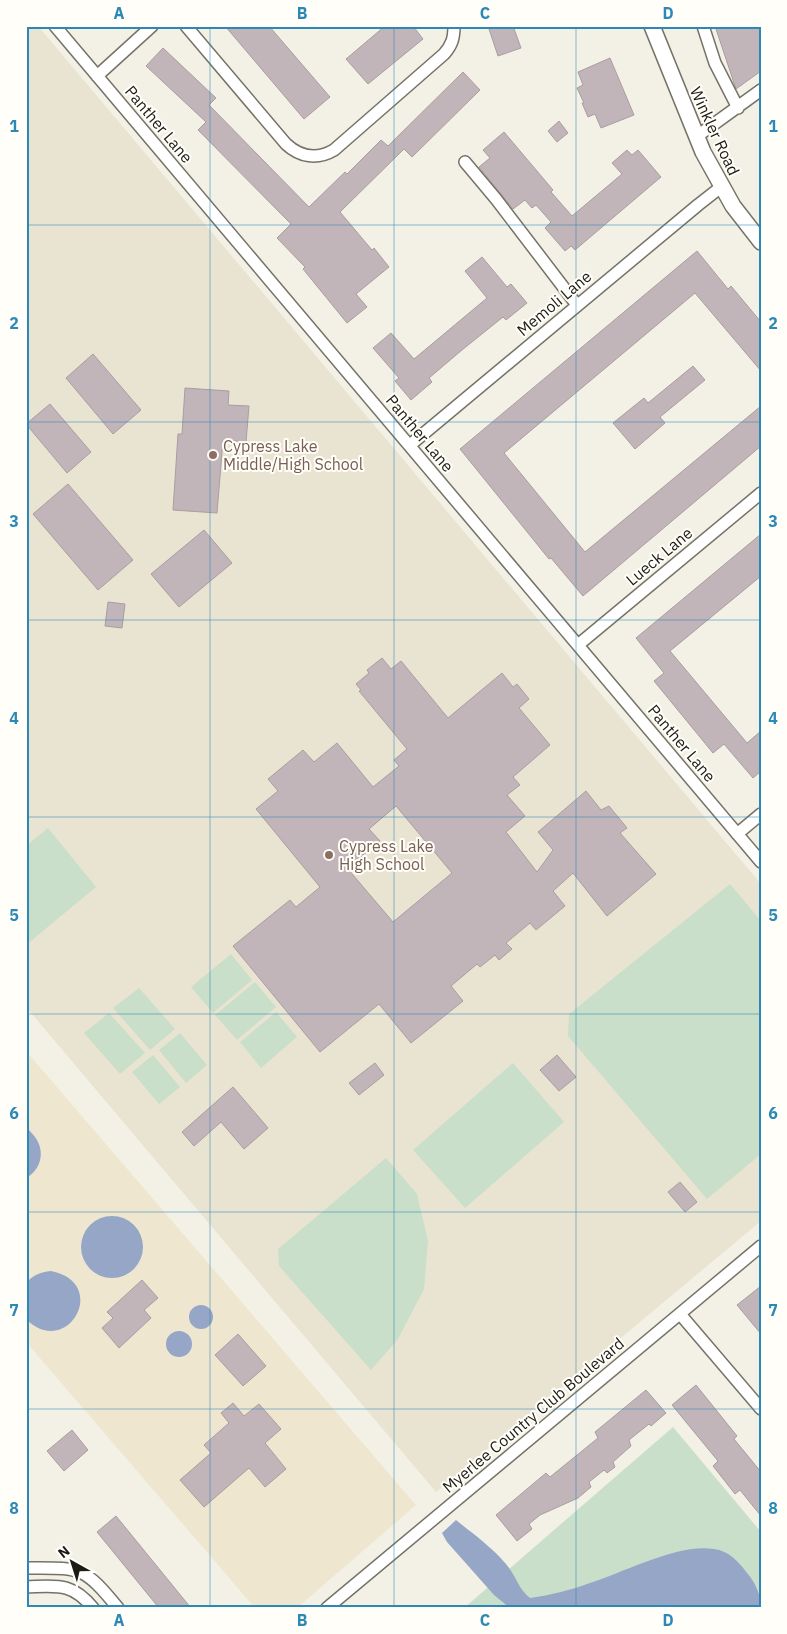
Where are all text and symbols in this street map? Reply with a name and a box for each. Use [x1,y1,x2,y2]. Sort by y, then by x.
text: A [114,3,125,23]
text: B [297,3,308,23]
text: C [480,3,490,23]
text: D [662,3,674,23]
street label: Panther Lane [121,81,197,167]
street label: Winkler Road [686,84,744,178]
text: 1 [9,116,19,136]
text: 1 [768,116,778,136]
street label: Memoli Lane [513,266,596,340]
text: 2 [9,313,19,333]
text: 2 [768,313,778,333]
street label: Panther Lane [382,390,458,476]
place label: Cypress Lake Middle/High School [223,436,363,474]
marker: Cypress Lake Middle/High School [207,449,219,461]
text: 3 [9,511,19,531]
text: 3 [768,511,778,531]
street label: Lueck Lane [622,522,696,590]
street label: Panther Lane [644,700,720,786]
text: 4 [9,708,19,728]
text: 4 [768,708,778,728]
place label: Cypress Lake High School [339,836,434,874]
marker: Cypress Lake High School [323,849,335,861]
text: 5 [9,905,19,925]
text: 5 [768,905,778,925]
text: 6 [9,1103,19,1123]
text: 6 [768,1103,778,1123]
text: 7 [9,1300,19,1320]
text: 7 [768,1300,778,1320]
street label: Myerlee Country Club Boulevard [438,1333,628,1497]
text: 8 [9,1498,19,1518]
text: 8 [768,1498,778,1518]
north arrow [48,1536,98,1586]
text: N [54,1542,73,1562]
text: A [114,1610,125,1630]
text: B [297,1610,308,1630]
text: C [480,1610,490,1630]
text: D [662,1610,674,1630]

